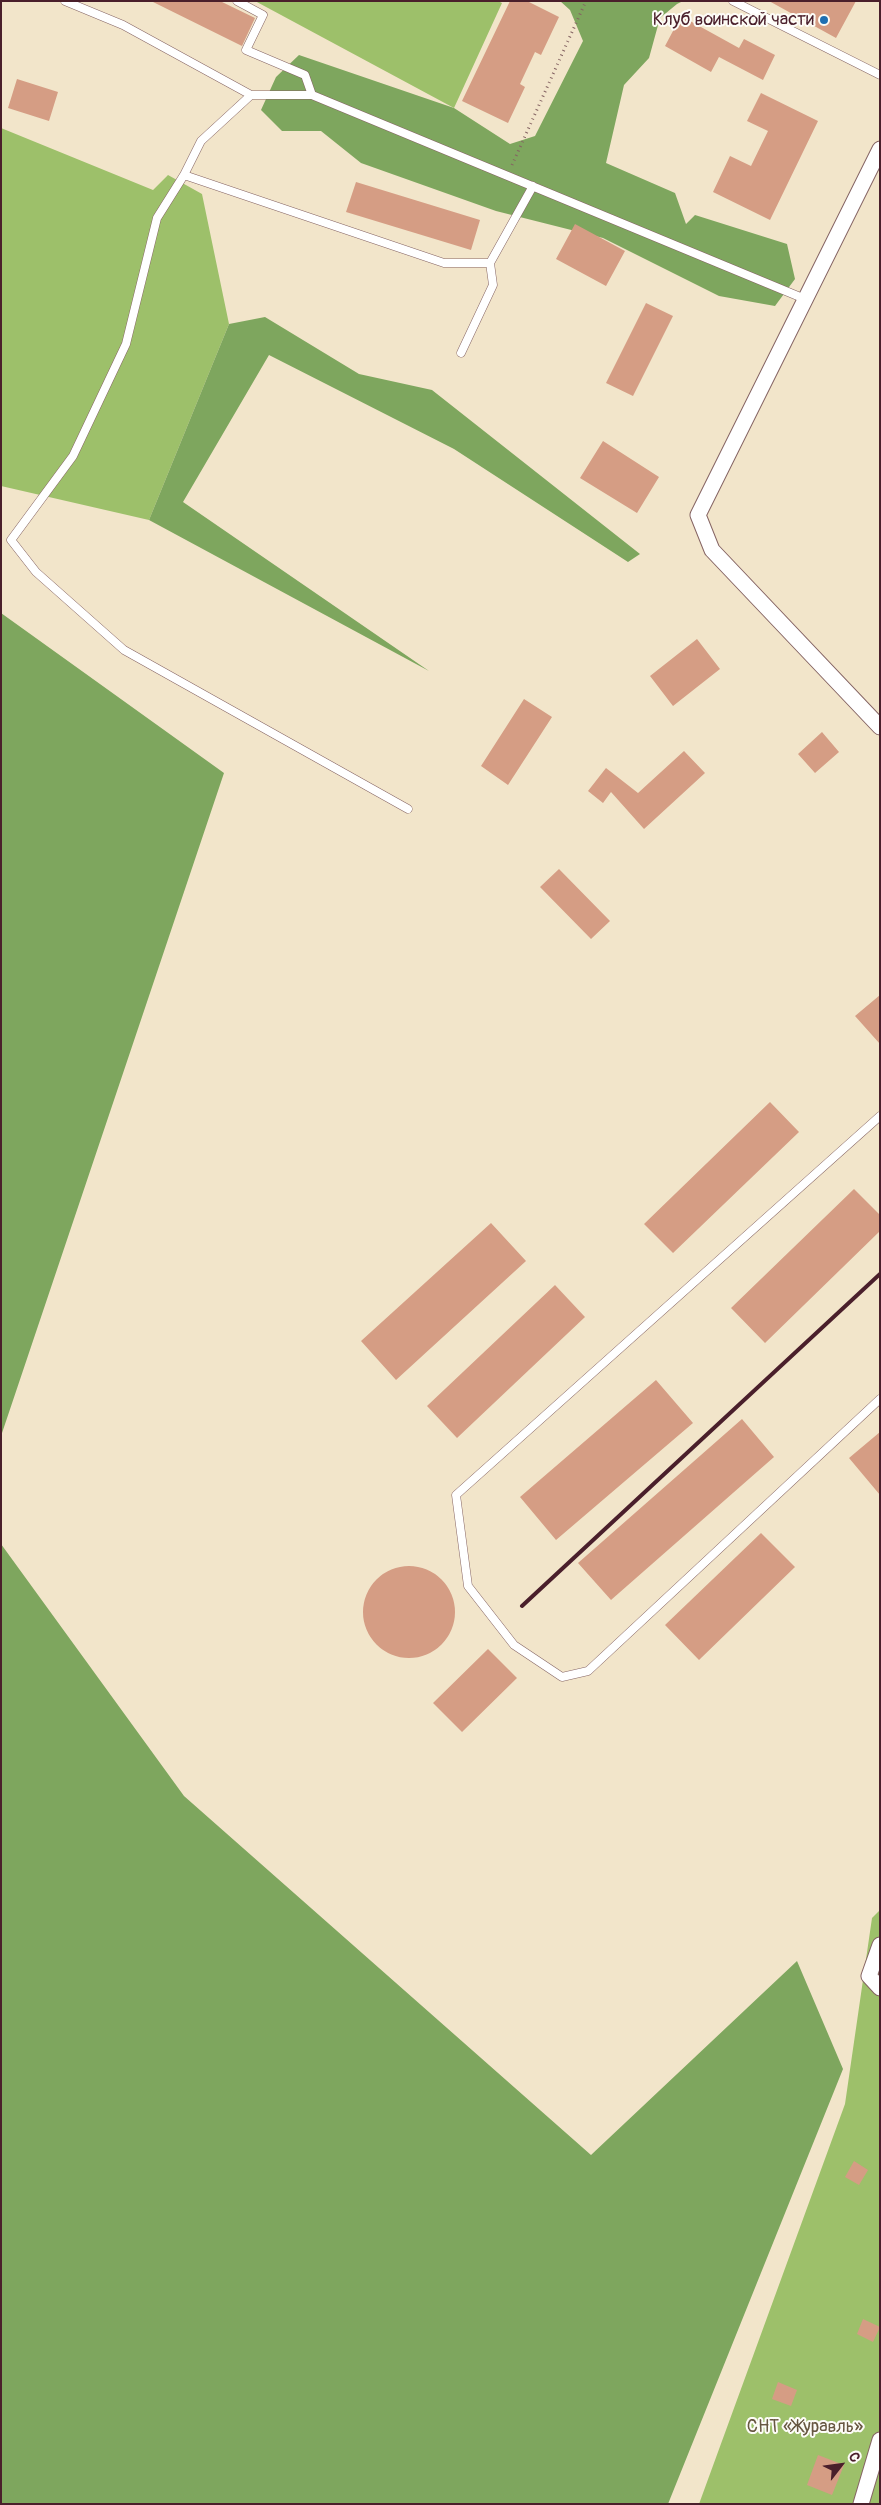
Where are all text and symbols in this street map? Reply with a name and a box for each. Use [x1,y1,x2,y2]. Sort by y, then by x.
place label: Клуб воинской части [653,9,814,31]
marker: Клуб воинской части [818,14,830,26]
park label: СНТ «Журавль» [747,2416,863,2438]
north arrow [816,2440,866,2490]
text: С [845,2449,864,2465]

